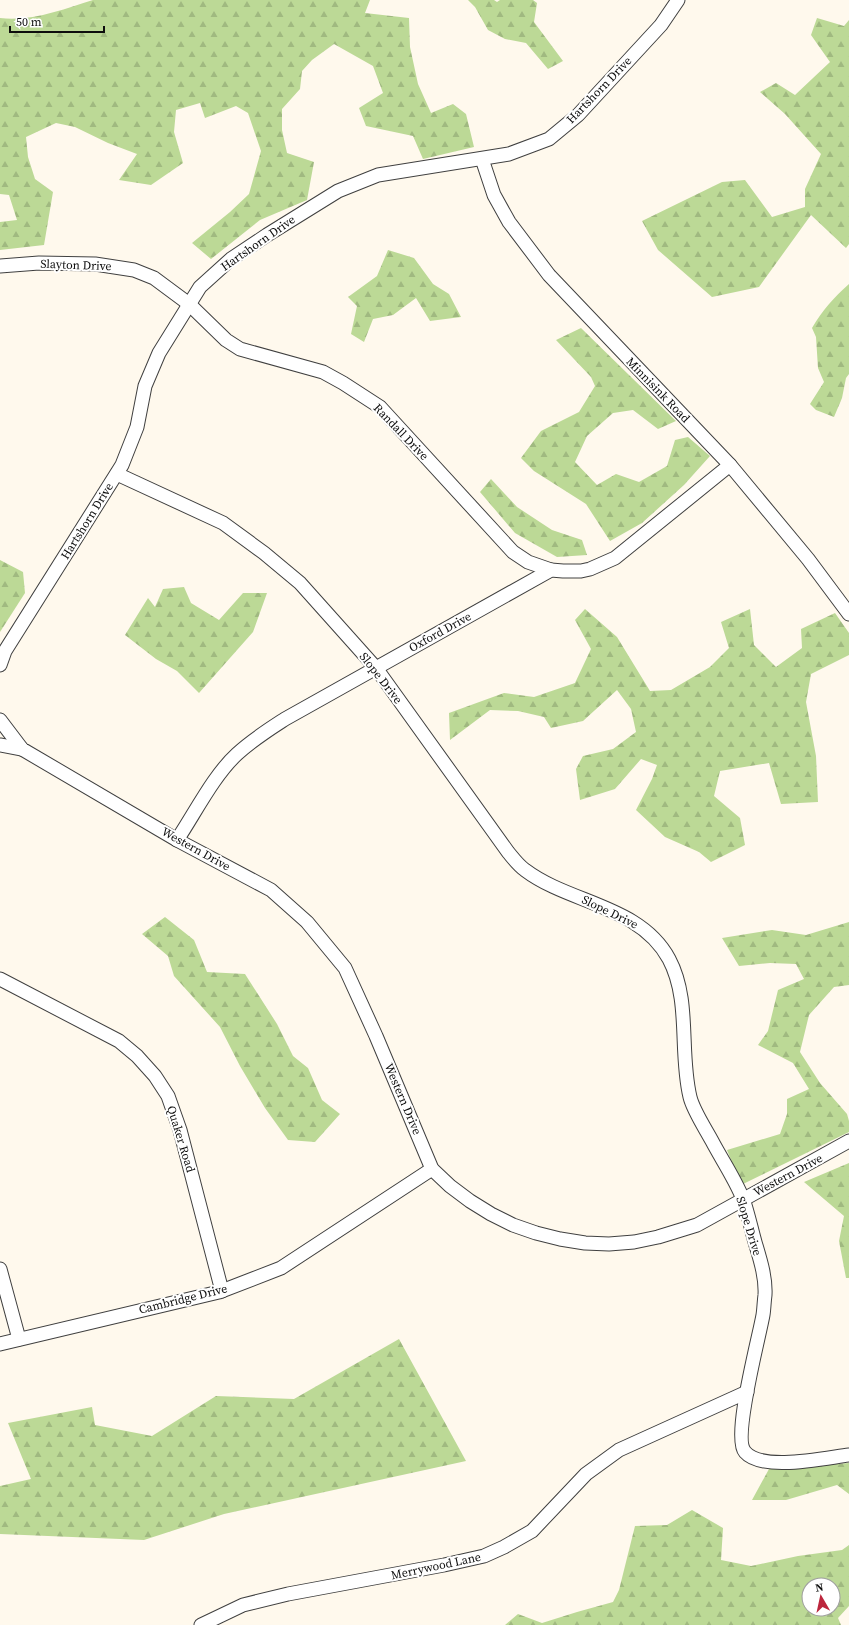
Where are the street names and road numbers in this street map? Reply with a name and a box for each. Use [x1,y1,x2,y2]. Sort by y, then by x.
street label: Hartshorn Drive [563,53,635,127]
street label: Hartshorn Drive [218,211,298,275]
street label: Slayton Drive [40,256,112,274]
street label: Minnisink Road [623,354,693,426]
street label: Randall Drive [370,400,432,464]
street label: Hartshorn Drive [57,480,117,562]
street label: Oxford Drive [406,608,474,656]
street label: Slope Drive [356,649,406,707]
street label: Western Drive [159,824,233,874]
street label: Slope Drive [579,891,641,933]
street label: Western Drive [381,1061,425,1137]
street label: Quaker Road [163,1104,199,1175]
street label: Western Drive [751,1150,825,1200]
street label: Slope Drive [732,1195,766,1257]
street label: Cambridge Drive [137,1280,229,1318]
street label: Merrywood Lane [390,1549,482,1583]

